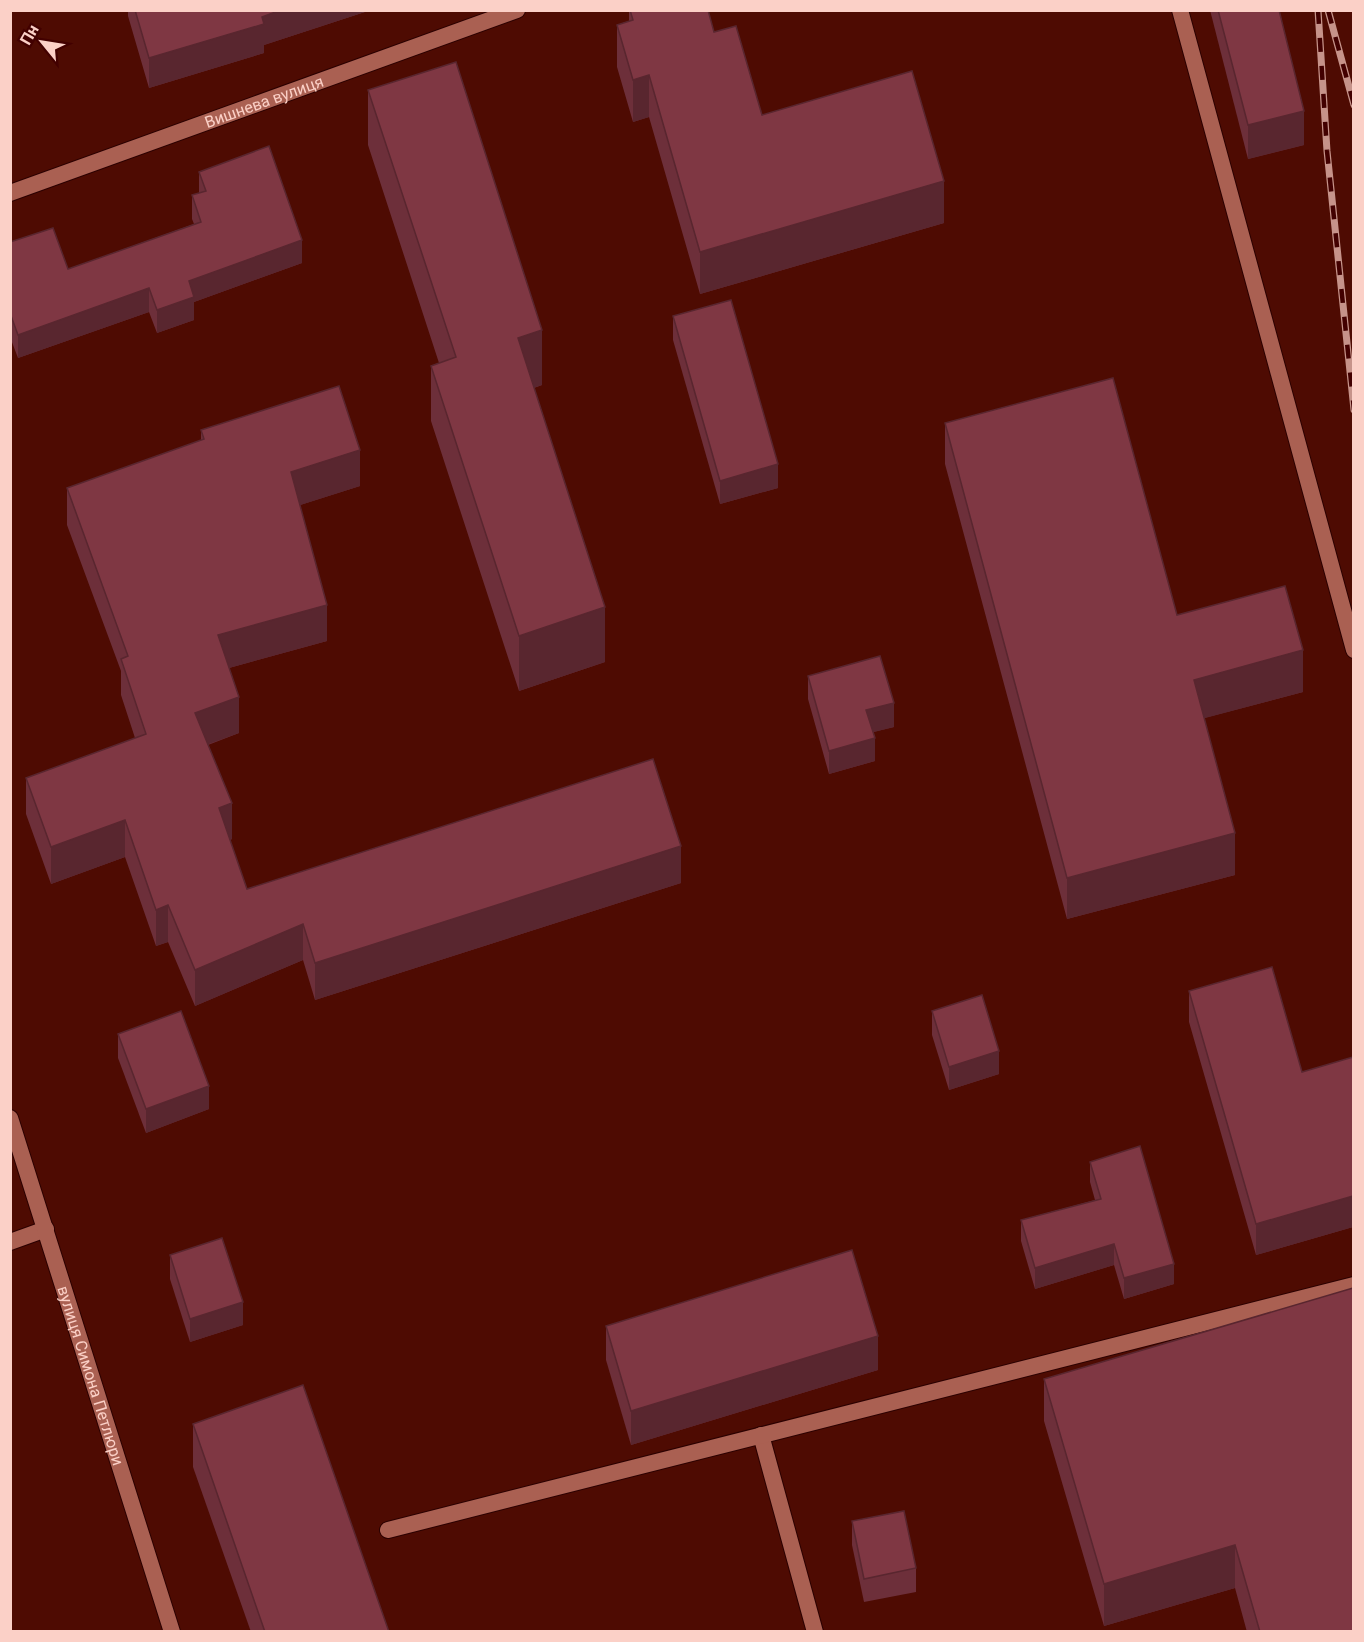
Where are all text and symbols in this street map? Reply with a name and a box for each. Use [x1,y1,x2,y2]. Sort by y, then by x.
north arrow [12,12,72,72]
text: Пн [16,21,43,48]
street label: Вишнева вулиця [202,71,326,131]
street label: вулиця Симона Петлюри [54,1283,128,1468]

